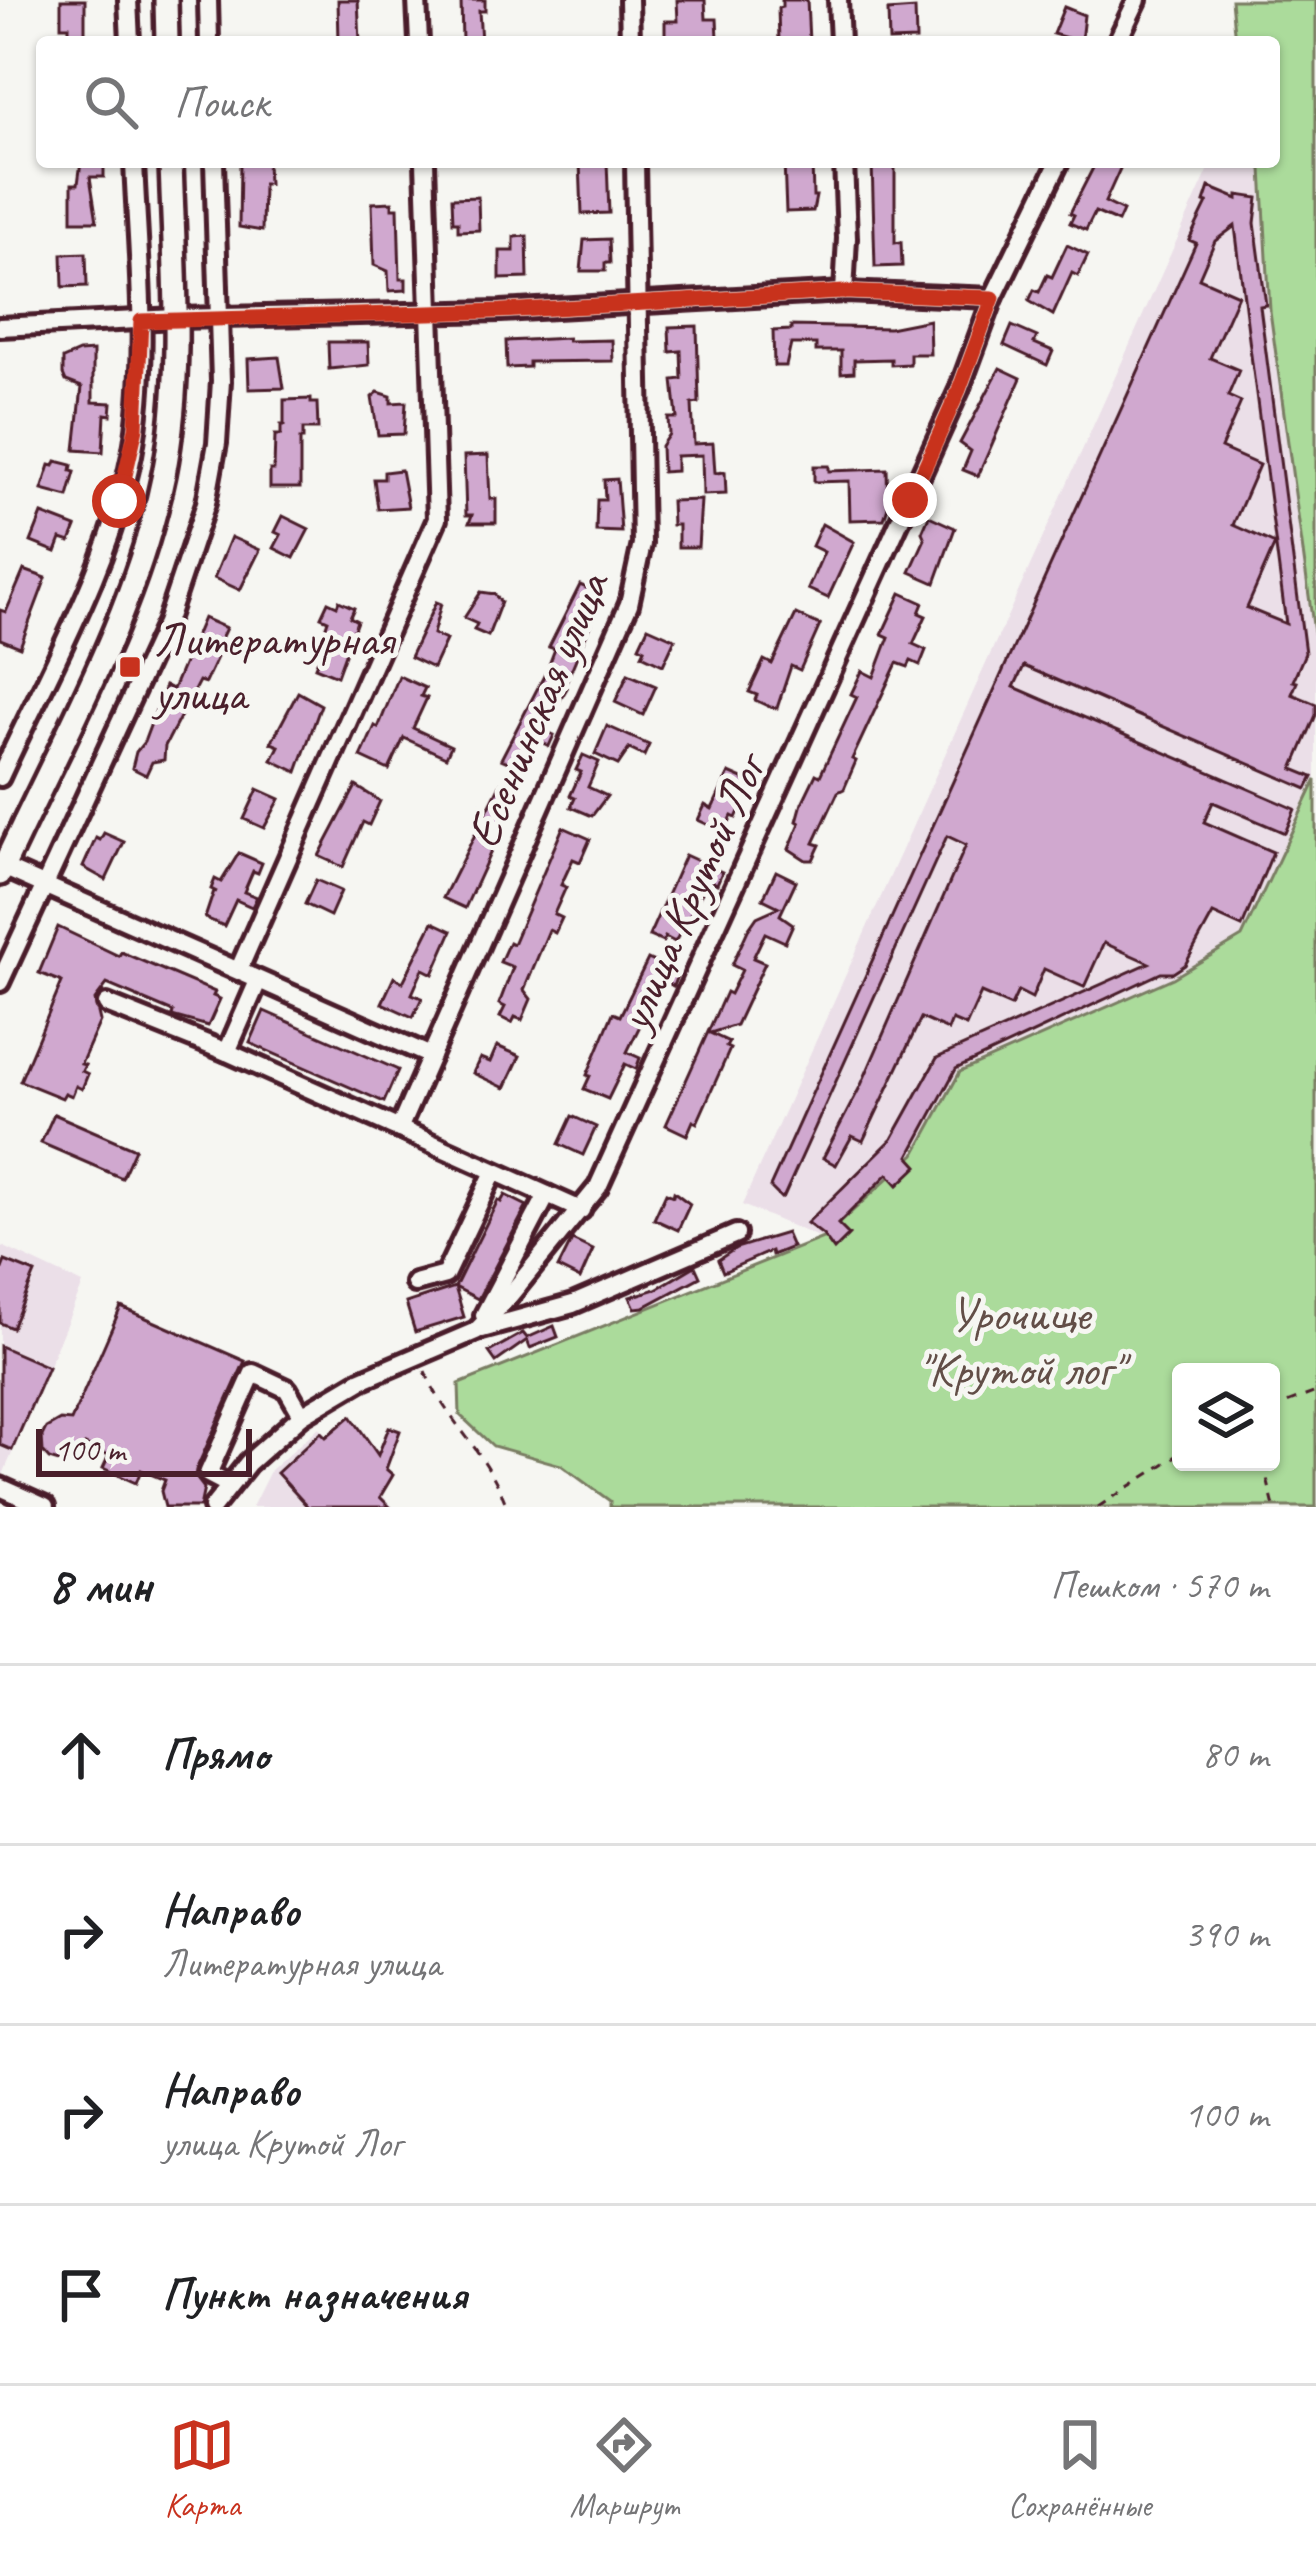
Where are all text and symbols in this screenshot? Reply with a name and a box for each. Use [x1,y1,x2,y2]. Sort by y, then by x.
search box [36,36,1280,168]
icon: search [78,69,144,135]
text: Поиск [174,74,269,131]
route end [883,473,937,527]
route start [92,474,146,528]
street label: Есенинская улица [452,561,623,856]
place label: Литературная улица [151,609,397,724]
marker: Литературная улица [117,654,143,680]
street label: улица Крутой Лог [602,740,781,1043]
park label: Урочище "Крутой лог" [917,1284,1132,1399]
map controls [1172,1363,1280,1471]
button: layers [1172,1363,1280,1471]
scale bar [36,1423,252,1476]
text: 100 m [54,1429,125,1471]
text: 8 мин [48,1553,152,1617]
text: Пешком · 570 m [1050,1561,1268,1610]
icon: ahead [48,1722,114,1788]
text: Прямо [162,1726,269,1783]
text: 80 m [1202,1730,1268,1779]
text: Направо [162,1882,300,1939]
icon: right [48,1902,114,1968]
text: 390 m [1184,1910,1268,1959]
text: Литературная улица [162,1939,441,1988]
text: Направо [162,2062,300,2119]
icon: right [48,2082,114,2148]
text: 100 m [1184,2090,1268,2139]
text: улица Крутой Лог [162,2119,401,2168]
icon: arrive [48,2262,114,2328]
text: Пункт назначения [162,2266,467,2323]
tab: Карта [165,2412,240,2526]
tab: Маршрут [570,2412,679,2526]
tab: Сохранённые [1008,2412,1151,2526]

